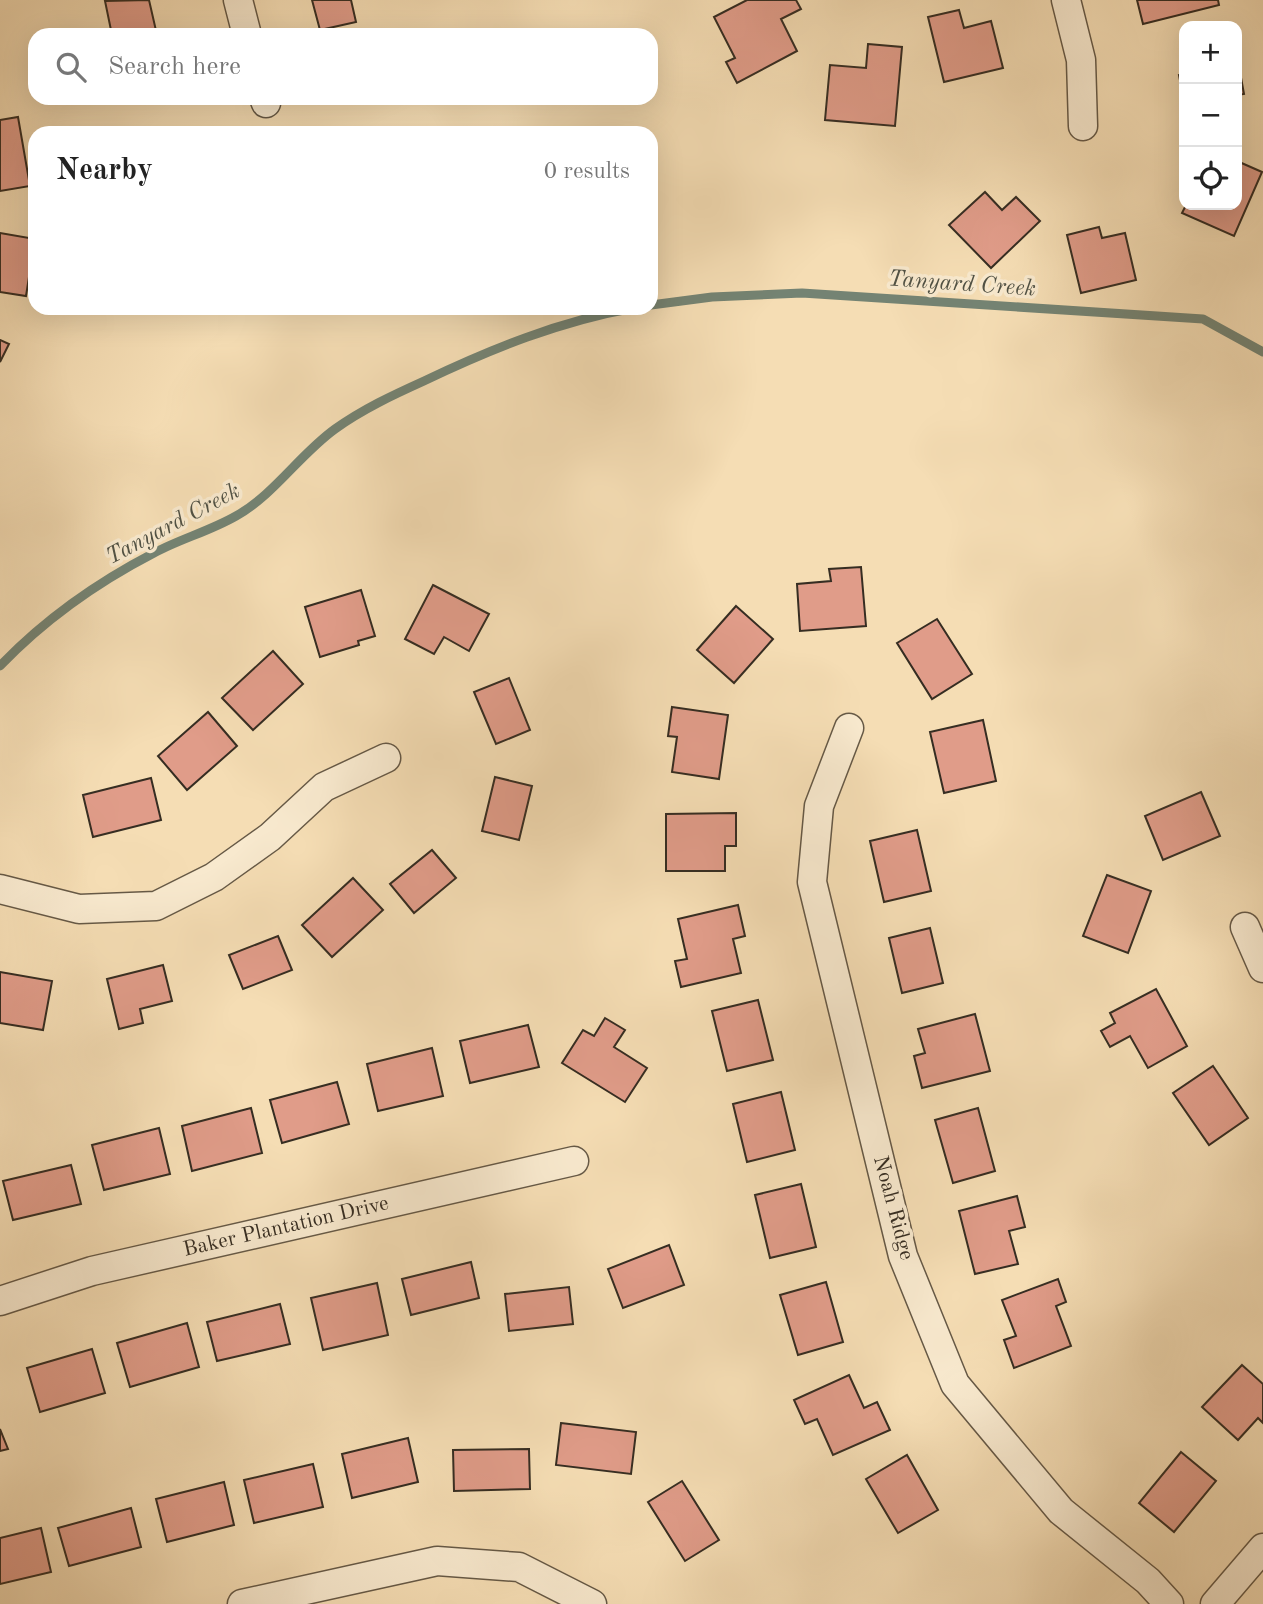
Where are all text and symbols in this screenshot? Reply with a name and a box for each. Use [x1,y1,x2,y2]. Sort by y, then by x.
map controls [1179,21,1242,210]
button: + [1179,21,1242,84]
search box [28,28,658,105]
icon: search [52,48,90,86]
text: Search here [108,54,241,80]
button: − [1179,84,1242,147]
button: locate [1179,147,1242,210]
text: Nearby [56,156,153,186]
text: 0 results [544,160,630,183]
water label: Tanyard Creek [887,267,1037,302]
water label: Tanyard Creek [102,479,244,570]
street label: Noah Ridge [869,1154,917,1262]
street label: Baker Plantation Drive [181,1193,391,1261]

